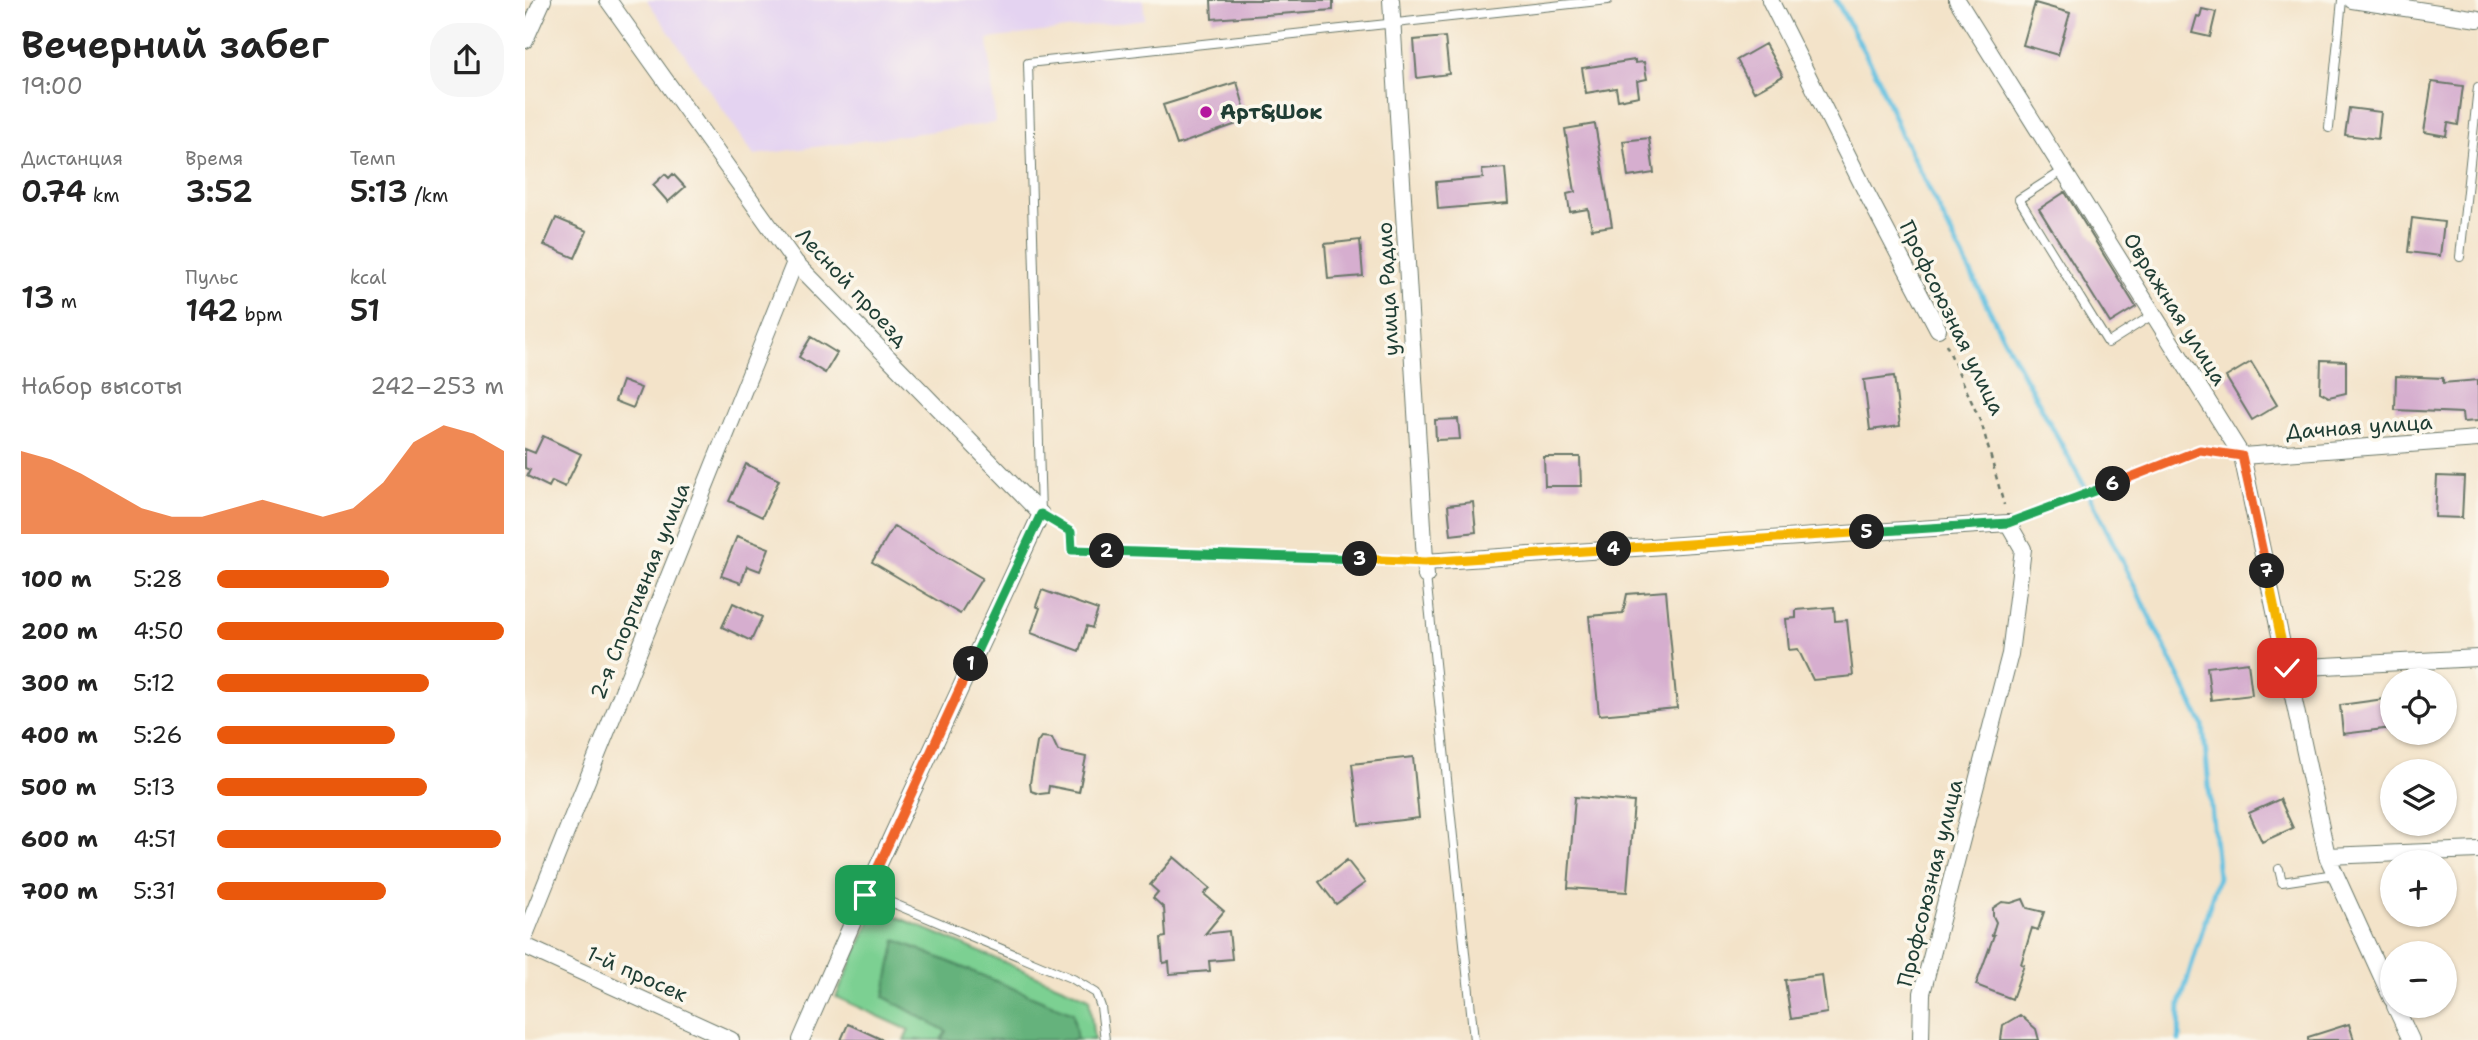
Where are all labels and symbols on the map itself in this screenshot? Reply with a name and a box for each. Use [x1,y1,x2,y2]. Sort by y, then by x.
place label: Арт&Шок [1220,98,1322,126]
marker: Арт&Шок [1198,104,1214,120]
street label: Профсоюзная улица [1893,216,2011,420]
street label: Лесной проезд [789,221,915,353]
street label: улица Радио [1371,221,1405,357]
street label: Овражная улица [2117,227,2233,391]
street label: Дачная улица [2285,408,2433,446]
pin: 6 [2095,466,2131,502]
street label: 2-я Спортивная улица [584,478,696,704]
pin: 5 [1849,514,1885,550]
pin: 4 [1597,532,1631,566]
pin: 2 [1089,534,1125,568]
pin: 3 [1343,542,1377,576]
pin: 7 [2249,554,2285,588]
pin [2257,638,2317,698]
pin: 1 [953,646,989,682]
street label: Профсоюзная улица [1891,776,1969,990]
pin [835,865,895,925]
street label: 1-й просек [582,939,692,1009]

